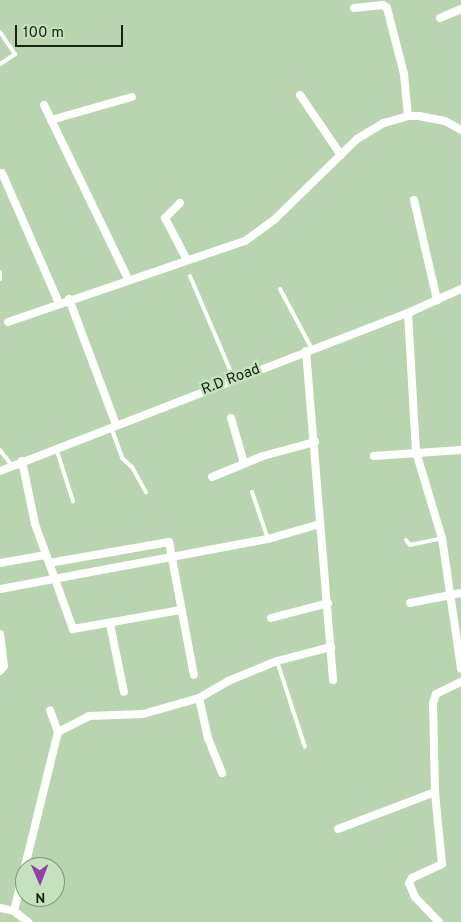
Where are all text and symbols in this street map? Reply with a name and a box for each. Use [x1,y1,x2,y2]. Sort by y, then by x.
scale bar [18,15,125,47]
text: 100 m [23,24,64,43]
street label: R.D Road [199,361,263,399]
north arrow [15,857,65,907]
text: N [35,888,45,905]

